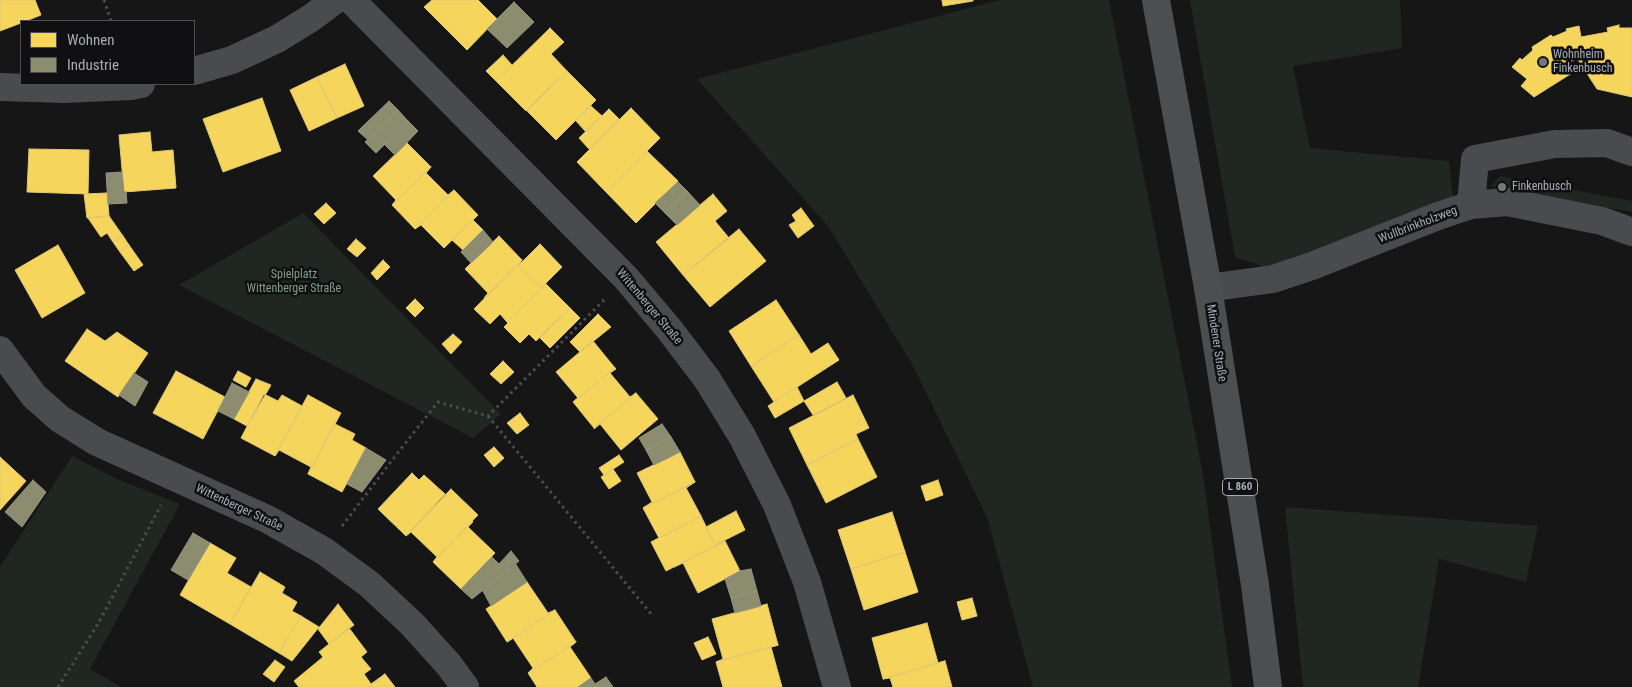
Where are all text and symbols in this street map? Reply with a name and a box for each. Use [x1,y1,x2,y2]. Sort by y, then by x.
legend [20,20,195,85]
text: Wohnen [67,31,115,49]
place label: Wohnheim Finkenbusch [1553,48,1613,76]
text: Industrie [67,56,119,74]
marker: Wohnheim Finkenbusch [1537,56,1549,68]
place label: Finkenbusch [1512,180,1572,194]
marker: Finkenbusch [1496,181,1508,193]
street label: Wullbrinkholzweg [1377,203,1459,247]
street label: Wittenberger Straße [613,266,685,348]
park label: Spielplatz Wittenberger Straße [247,268,341,296]
street label: Mindener Straße [1203,303,1229,383]
road number: L 860 [1222,478,1258,496]
street label: Wittenberger Straße [193,482,285,534]

